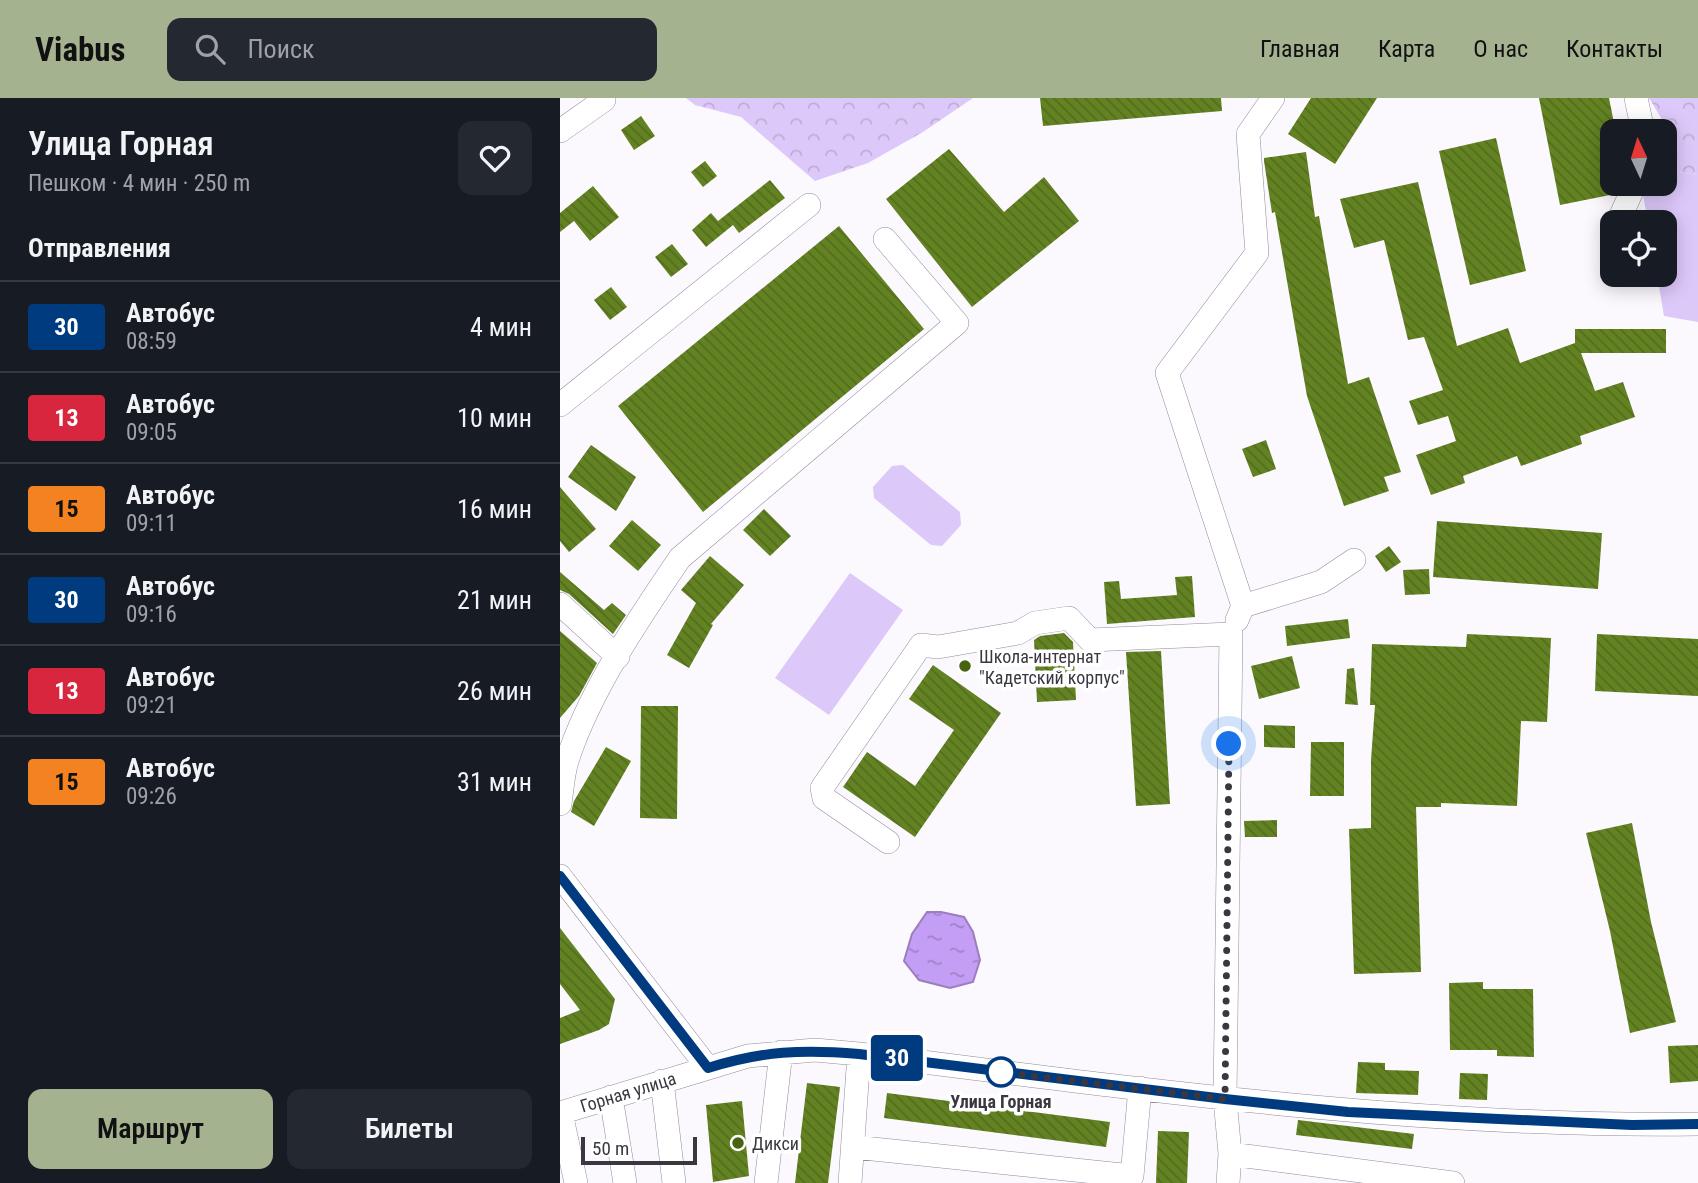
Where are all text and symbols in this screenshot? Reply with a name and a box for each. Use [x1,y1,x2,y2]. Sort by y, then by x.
search box [167,18,657,81]
text: Viabus [35,30,125,69]
icon: search [191,30,229,68]
text: Поиск [247,34,314,64]
text: Главная [1260,35,1340,63]
text: Карта [1378,35,1435,63]
text: О нас [1473,35,1528,63]
text: Контакты [1566,35,1663,63]
north arrow [1600,119,1676,196]
map controls [1600,119,1677,287]
button: heart [458,121,532,195]
text: Улица Горная [28,124,214,163]
text: Пешком · 4 мин · 250 m [28,170,250,197]
button: locate [1600,210,1677,287]
text: Отправления [28,233,171,263]
text: Автобус [126,298,215,328]
text: 4 мин [470,312,532,342]
text: 30 [54,313,79,341]
text: 08:59 [126,328,177,355]
text: Автобус [126,389,215,419]
text: 10 мин [457,403,532,433]
text: 13 [54,404,79,432]
text: 09:05 [126,419,177,446]
text: Автобус [126,480,215,510]
text: 16 мин [457,494,532,524]
text: 15 [54,495,79,523]
text: 09:11 [126,510,177,537]
text: Автобус [126,571,215,601]
text: 21 мин [457,585,532,615]
text: 30 [54,586,79,614]
text: 09:16 [126,601,177,628]
place label: Школа-интернат "Кадетский корпус" [979,646,1125,688]
marker: Школа-интернат "Кадетский корпус" [957,658,973,674]
text: Автобус [126,662,215,692]
text: 26 мин [457,676,532,706]
text: 13 [54,677,79,705]
text: 09:21 [126,692,177,719]
your location [1211,726,1246,761]
text: Автобус [126,753,215,783]
text: 31 мин [457,767,532,797]
text: 15 [54,768,79,796]
text: 09:26 [126,783,177,810]
line badge: 30 [866,1035,928,1081]
text: 30 [885,1044,909,1072]
marker: Улица Горная [986,1057,1016,1087]
street label: Горная улица [577,1067,679,1117]
button: Маршрут [28,1089,273,1169]
button: Билеты [287,1089,532,1169]
place label: Улица Горная [950,1091,1052,1112]
place label: Дикси [752,1133,799,1154]
scale bar [581,1134,696,1166]
marker: Дикси [730,1135,746,1151]
text: 50 m [592,1137,629,1160]

